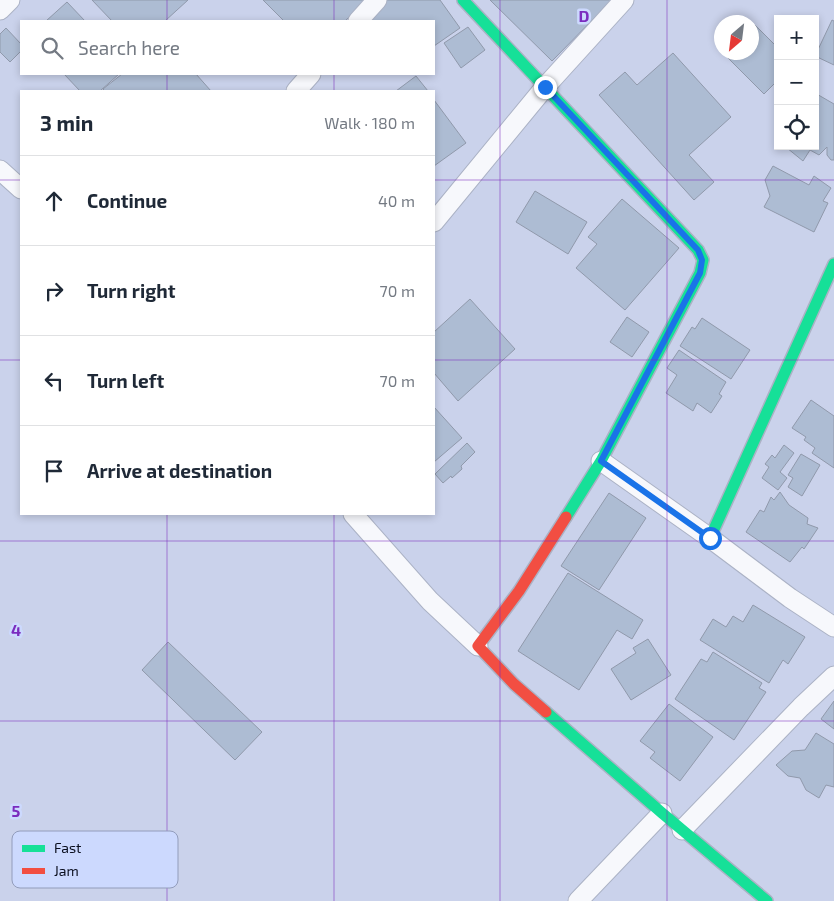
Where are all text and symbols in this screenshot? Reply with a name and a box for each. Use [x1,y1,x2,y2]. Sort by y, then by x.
text: D [579,6,590,25]
north arrow [714,15,759,60]
map controls [774,15,819,150]
button: + [774,15,819,60]
search box [20,20,435,75]
icon: search [38,34,66,62]
text: Search here [78,36,180,59]
button: − [774,60,819,105]
route end [534,76,557,99]
button: locate [774,105,819,150]
text: 3 min [40,110,93,135]
text: Walk · 180 m [324,113,415,132]
icon: ahead [40,187,68,215]
text: Continue [87,189,167,212]
text: 40 m [378,191,415,210]
icon: right [40,277,68,305]
text: Turn right [87,279,175,302]
text: 70 m [380,281,415,300]
icon: left [40,367,68,395]
text: Turn left [87,369,164,392]
text: 70 m [380,371,415,390]
icon: arrive [40,457,68,485]
text: Arrive at destination [87,459,272,482]
route start [699,527,722,550]
text: 4 [11,620,21,639]
text: 5 [12,801,21,820]
legend [12,831,178,888]
text: Fast [54,839,81,856]
text: Jam [54,862,79,879]

